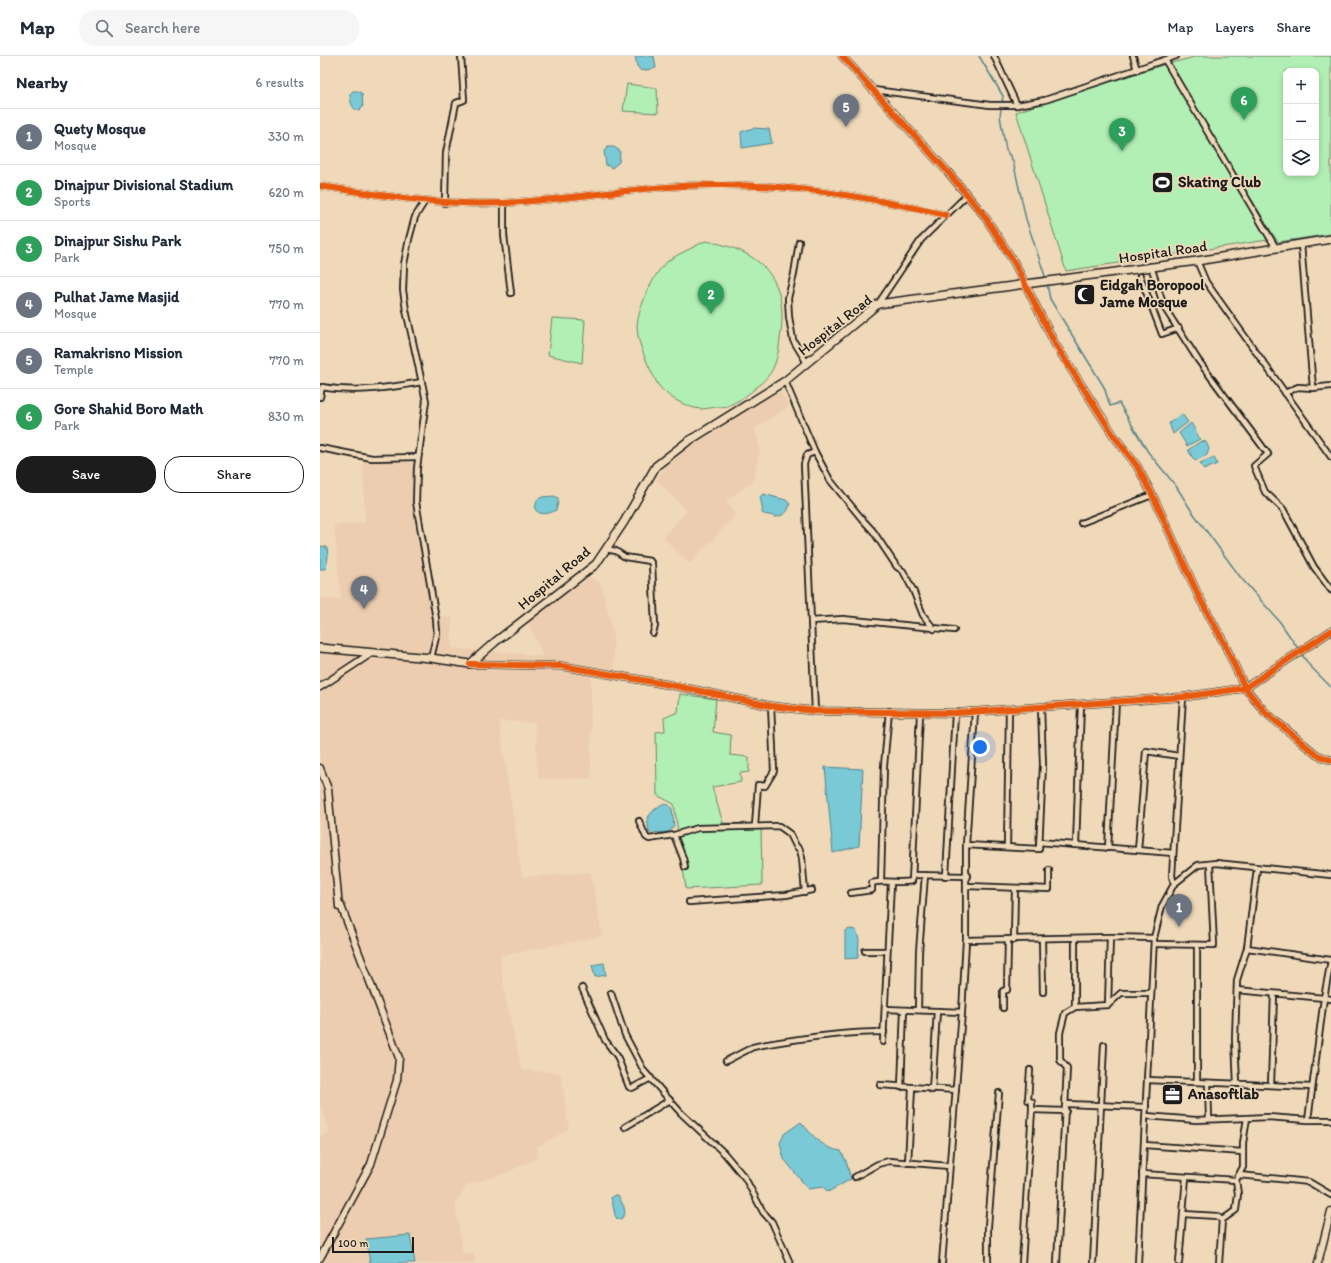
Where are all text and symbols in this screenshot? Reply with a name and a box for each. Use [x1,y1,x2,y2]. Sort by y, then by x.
search box [79,10,359,46]
text: Map [20,16,55,39]
icon: search [93,17,115,39]
text: Search here [125,19,200,37]
text: Map [1168,19,1193,36]
text: Layers [1215,19,1254,36]
text: Share [1276,19,1311,36]
map controls [1283,68,1319,176]
button: + [1283,68,1319,104]
text: Nearby [16,72,68,92]
text: 6 results [256,75,304,90]
pin: 6 [1231,87,1257,120]
pin: 5 [833,94,859,127]
button: − [1283,104,1319,140]
pin: 3 [1109,118,1135,151]
text: Quety Mosque [54,120,146,138]
text: 1 [26,129,32,144]
text: 330 m [268,129,304,144]
text: Mosque [54,138,97,153]
button: layers [1283,140,1319,176]
sports icon: Skating Club [1149,169,1175,195]
place label: Skating Club [1178,173,1261,192]
text: Dinajpur Divisional Stadium [54,176,233,194]
text: 2 [26,185,32,200]
text: 620 m [268,185,304,200]
text: Sports [54,194,90,209]
text: Dinajpur Sishu Park [54,232,181,250]
street label: Hospital Road [1118,237,1208,267]
text: 3 [25,241,33,256]
text: 750 m [269,241,304,256]
text: Park [54,250,80,265]
place label: Eidgah Boropool Jame Mosque [1099,276,1205,312]
pin: 2 [698,281,724,314]
mosque icon: Eidgah Boropool Jame Mosque [1072,281,1098,307]
text: Pulhat Jame Masjid [54,288,179,306]
street label: Hospital Road [794,290,876,360]
text: 4 [25,297,33,312]
text: 770 m [269,297,304,312]
text: Mosque [54,306,97,321]
text: Ramakrisno Mission [54,344,183,362]
text: 5 [26,353,32,368]
text: 770 m [269,353,304,368]
text: Temple [54,362,93,377]
text: Gore Shahid Boro Math [54,400,203,418]
text: 6 [26,409,32,424]
text: 830 m [268,409,304,424]
text: Park [54,418,80,433]
button: Save [16,456,156,493]
button: Share [164,456,304,493]
street label: Hospital Road [514,542,594,614]
pin: 4 [351,576,377,609]
your location [970,737,990,757]
pin: 1 [1166,894,1192,927]
office icon: Anasoftlab [1160,1081,1186,1107]
place label: Anasoftlab [1187,1085,1259,1103]
scale bar [332,1235,414,1254]
text: 100 m [338,1237,368,1250]

